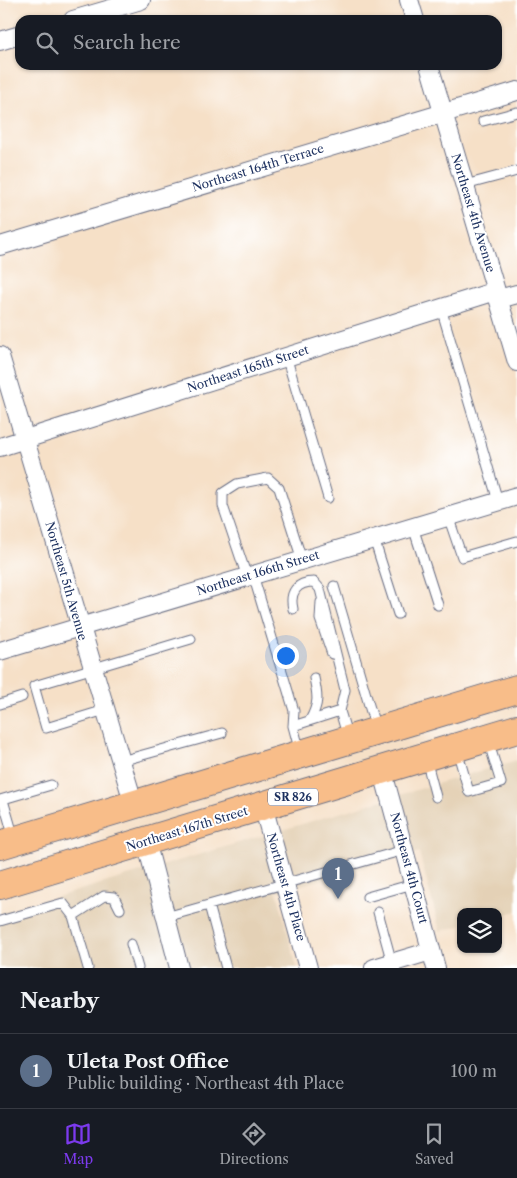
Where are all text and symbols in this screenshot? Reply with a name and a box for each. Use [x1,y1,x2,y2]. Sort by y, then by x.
search box [15,15,502,70]
icon: search [33,29,61,57]
text: Search here [73,31,181,54]
street label: Northeast 164th Terrace [190,140,326,195]
street label: Northeast 4th Avenue [448,152,499,274]
street label: Northeast 165th Street [185,342,311,395]
street label: Northeast 5th Avenue [42,520,91,642]
street label: Northeast 166th Street [195,546,322,598]
your location [273,643,299,669]
road number: SR 826 [268,789,318,806]
street label: Northeast 167th Street [124,803,250,854]
street label: Northeast 4th Court [387,811,432,926]
street label: Northeast 4th Place [264,831,309,943]
pin: 1 [322,858,354,899]
map controls [457,908,502,953]
button: layers [457,908,502,953]
text: Nearby [20,988,99,1013]
text: Uleta Post Office [67,1050,229,1073]
text: 1 [32,1061,40,1081]
text: 100 m [451,1061,497,1081]
text: Public building · Northeast 4th Place [67,1073,344,1093]
tab: Map [63,1120,93,1168]
tab: Directions [219,1120,289,1168]
tab: Saved [415,1120,454,1168]

